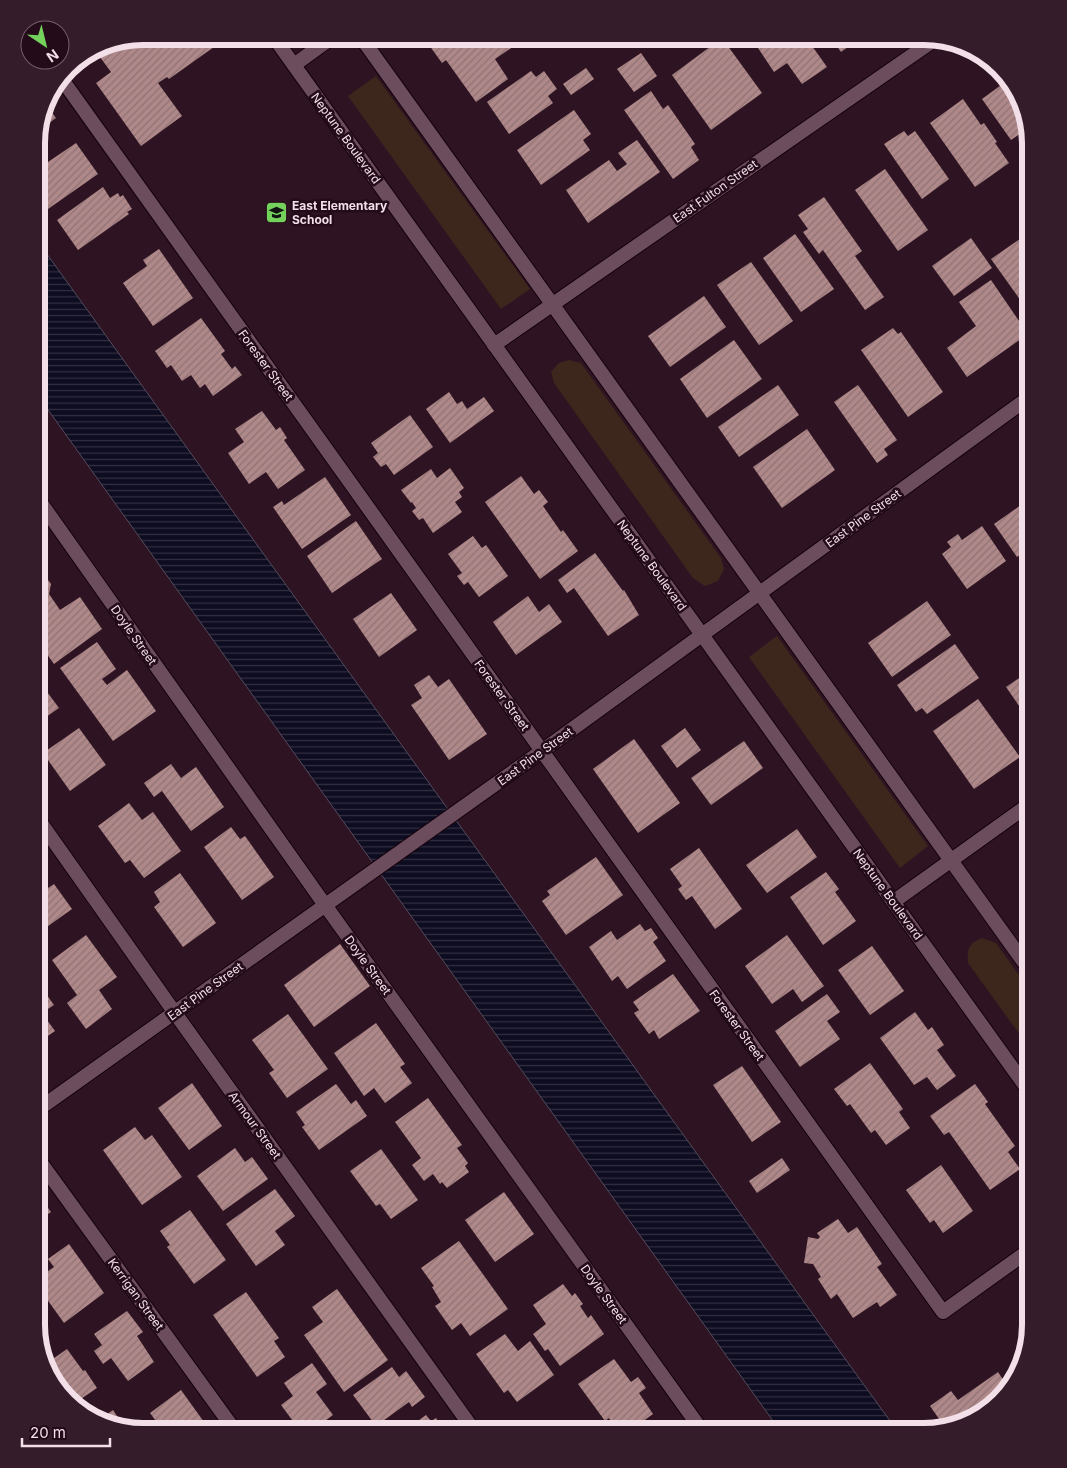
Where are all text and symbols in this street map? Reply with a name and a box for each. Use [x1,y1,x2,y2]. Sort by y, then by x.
north arrow [20,20,70,70]
text: N [43,46,62,66]
street label: Neptune Boulevard [308,90,384,186]
street label: East Fulton Street [670,156,760,226]
place label: East Elementary School [292,198,388,227]
school or university icon: East Elementary School [264,200,288,224]
street label: Forester Street [235,327,297,403]
street label: East Pine Street [822,486,904,550]
street label: Neptune Boulevard [614,517,690,613]
street label: Doyle Street [108,602,160,668]
street label: Forester Street [471,657,533,733]
street label: East Pine Street [494,724,576,788]
street label: Neptune Boulevard [850,846,926,942]
street label: Doyle Street [341,932,395,998]
street label: East Pine Street [164,959,246,1023]
street label: Forester Street [706,987,768,1063]
street label: Armour Street [226,1088,284,1162]
street label: Kerrigan Street [105,1255,167,1333]
street label: Doyle Street [577,1261,631,1327]
scale bar [22,1416,110,1448]
text: 20 m [30,1423,66,1442]

